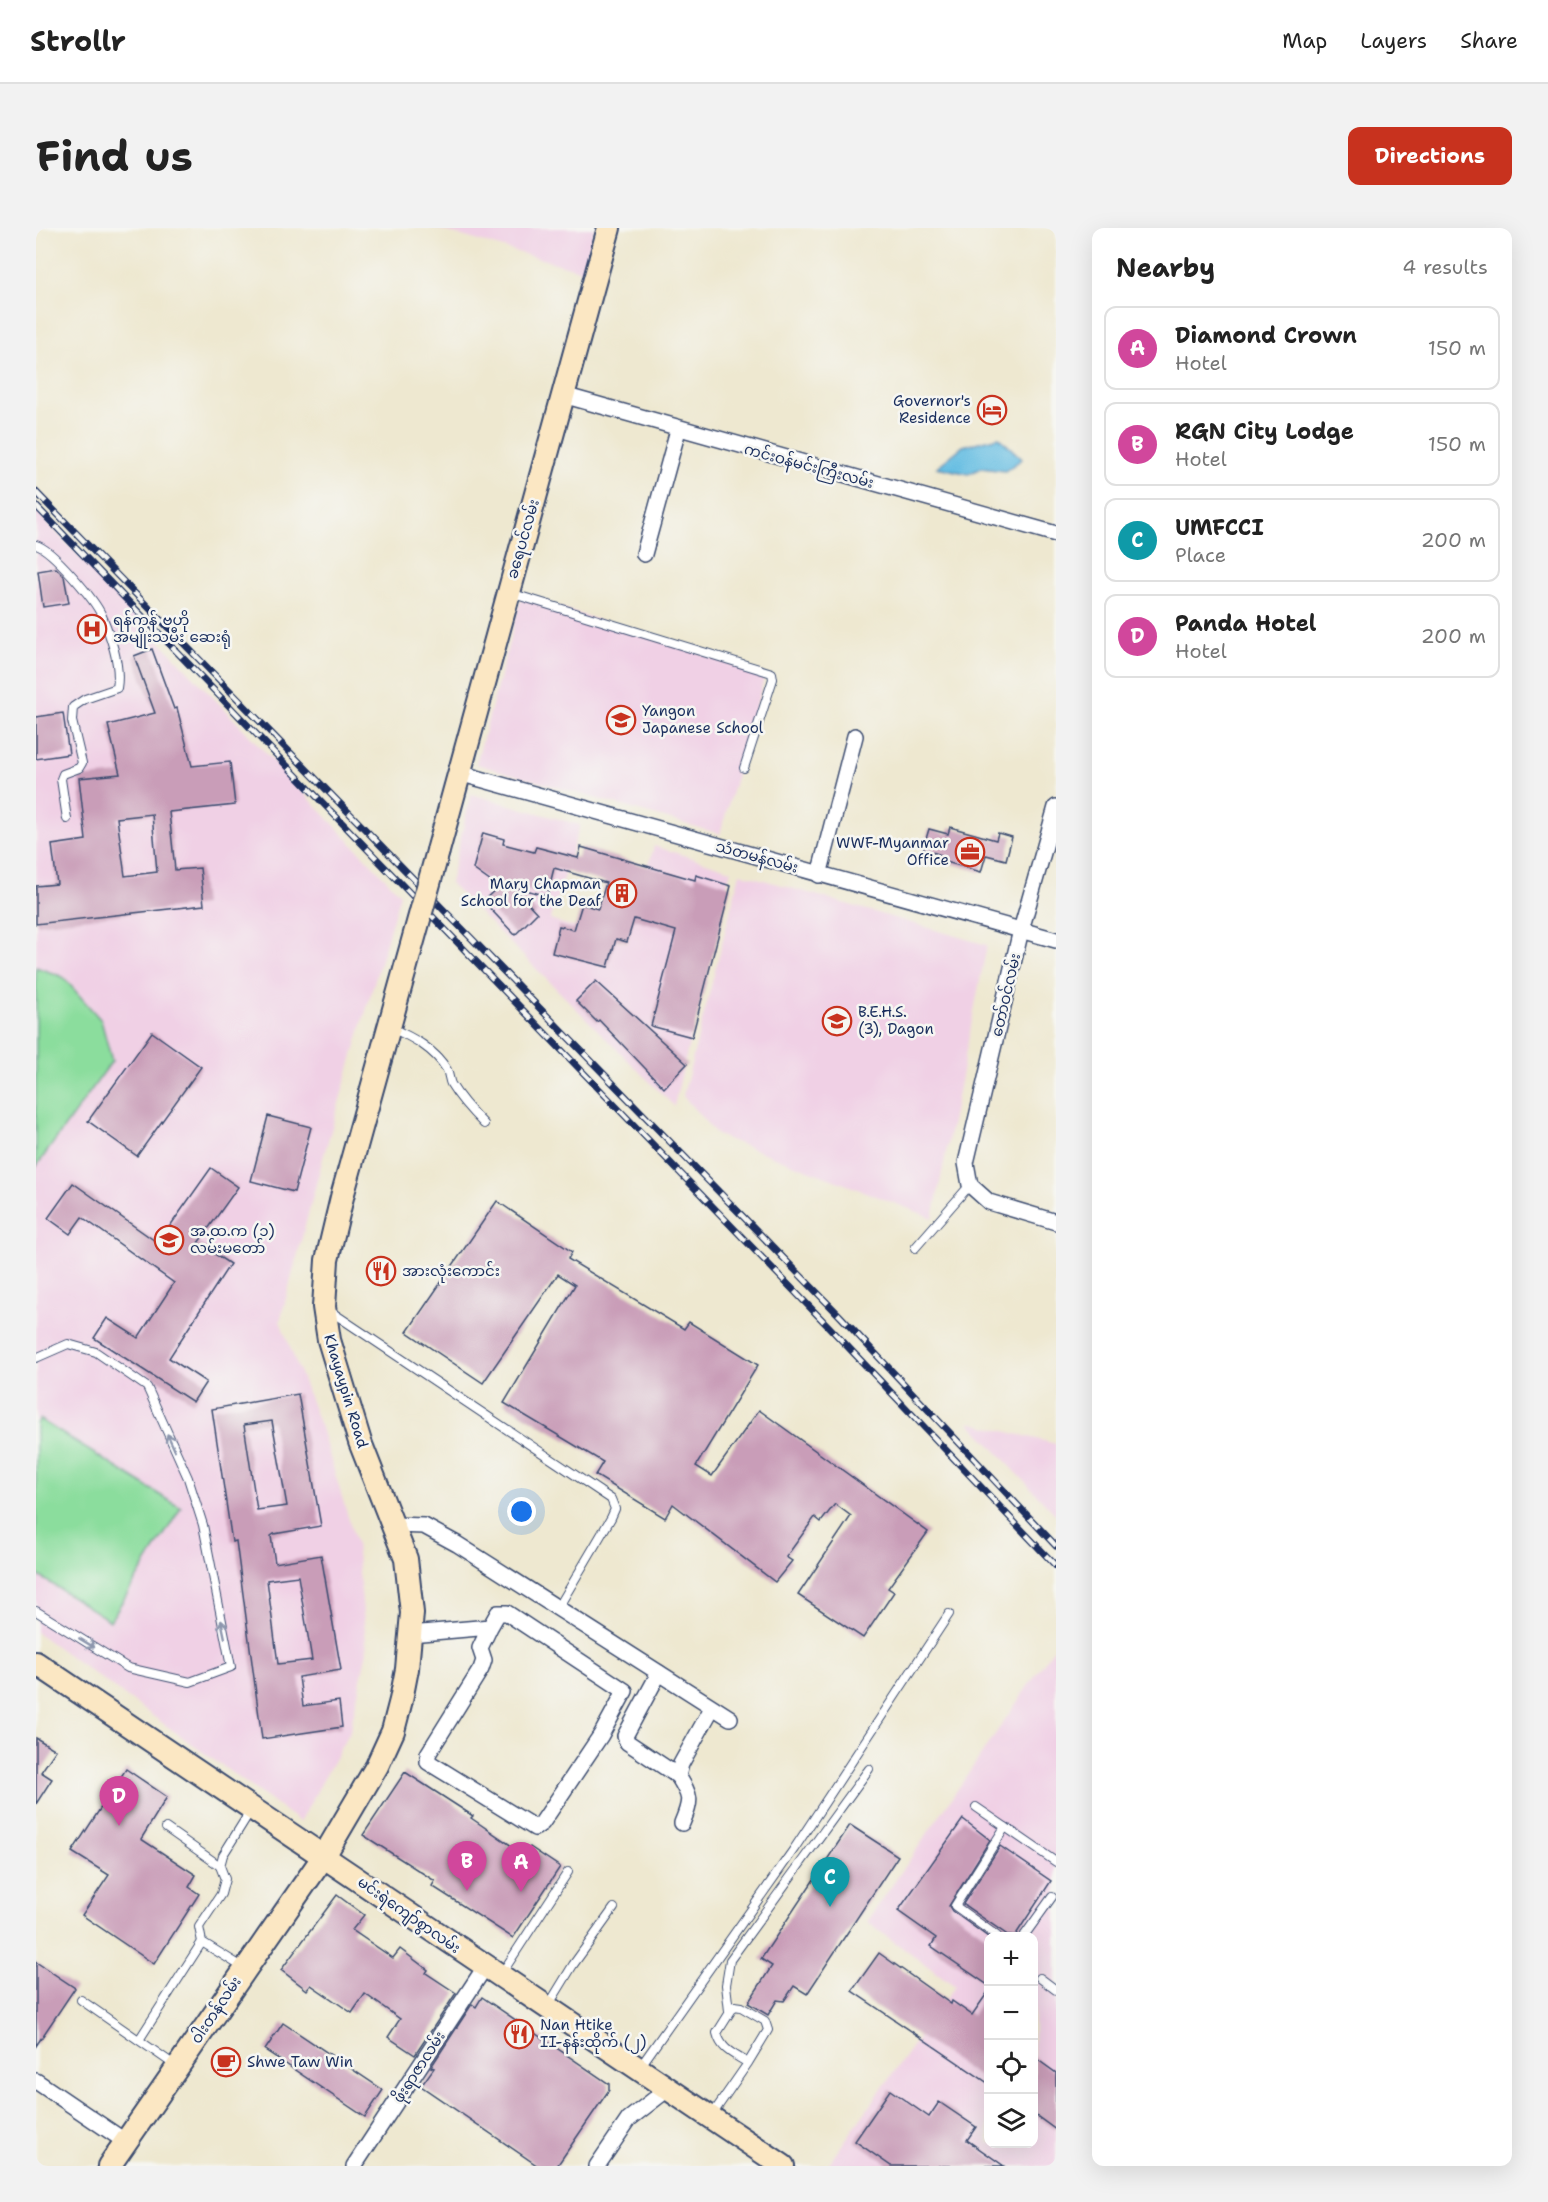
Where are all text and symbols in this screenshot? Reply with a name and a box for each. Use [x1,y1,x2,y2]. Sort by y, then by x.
text: Strollr [30,22,126,60]
text: Map [1282,27,1327,55]
text: Layers [1360,27,1427,55]
text: Share [1460,27,1518,55]
button: Directions [1348,127,1512,185]
text: Find us [36,128,193,184]
text: Nearby [1116,250,1215,285]
text: 4 results [1402,254,1488,280]
text: Diamond Crown [1175,321,1357,350]
text: A [1130,335,1145,361]
text: 150 m [1428,335,1486,361]
text: Hotel [1175,350,1227,376]
place label: Governor's Residence [893,391,971,428]
hotel icon: Governor's Residence [976,394,1008,426]
text: RGN City Lodge [1175,417,1354,446]
text: B [1131,431,1144,457]
text: 150 m [1428,431,1486,457]
street label: ကင်းဝန်မင်းကြီးလမ်း [742,439,876,495]
text: Hotel [1175,446,1227,472]
street label: ခရေပင်လမ်း [502,497,546,582]
text: UMFCCI [1175,513,1264,542]
text: C [1131,527,1144,553]
text: 200 m [1421,527,1486,553]
text: Place [1175,542,1226,568]
text: Panda Hotel [1175,609,1316,638]
place label: ရန်ကုန် ဗဟို အမျိုးသမီး ဆေးရုံ [113,610,231,649]
hospital icon: ရန်ကုန် ဗဟို အမျိုးသမီး ဆေးရုံ [76,613,108,645]
text: D [1130,623,1145,649]
text: 200 m [1421,623,1486,649]
text: Hotel [1175,638,1227,664]
place label: Yangon Japanese School [642,701,764,738]
school or university icon: Yangon Japanese School [605,704,637,736]
place label: WWF-Myanmar Office [836,833,949,870]
street label: သံတမန်လမ်း [713,836,800,880]
office icon: WWF-Myanmar Office [954,836,986,868]
place label: Mary Chapman School for the Deaf [461,874,602,911]
building icon: Mary Chapman School for the Deaf [606,877,638,909]
street label: တော်ဝင်လမ်း [987,951,1025,1039]
place label: B.E.H.S. (3), Dagon [858,1002,934,1039]
school or university icon: B.E.H.S. (3), Dagon [821,1005,853,1037]
place label: အ.ထ.က (၁) လမ်းမတော် [190,1221,275,1258]
school or university icon: အ.ထ.က (၁) လမ်းမတော် [153,1224,185,1256]
restaurant icon: အားလုံးကောင်း [365,1255,397,1287]
place label: အားလုံးကောင်း [402,1261,500,1283]
street label: Khayaypin Road [319,1332,373,1451]
one-way arrow [164,1433,176,1451]
your location [507,1497,536,1526]
one-way arrow [217,1619,228,1639]
one-way arrow [78,1637,95,1649]
pin: D [100,1776,139,1826]
pin: B [448,1842,486,1891]
pin: A [502,1842,540,1892]
pin: C [810,1858,850,1907]
street label: မင်းရဲကျော်စွာလမ်း [352,1872,464,1960]
map controls [984,1932,1038,2148]
button: + [984,1932,1038,1986]
street label: ဝါးတန်လမ်း [186,1973,247,2049]
button: − [984,1986,1038,2040]
place label: Nan Htike II-နန်းထိုက် (၂) [540,2015,646,2054]
restaurant icon: Nan Htike II-နန်းထိုက် (၂) [503,2018,535,2050]
street label: ဖိုးရာဇာလမ်း [388,2027,451,2108]
button: locate [984,2040,1038,2094]
cafe icon: Shwe Taw Win [210,2046,242,2078]
place label: Shwe Taw Win [247,2052,353,2072]
button: layers [984,2094,1038,2148]

